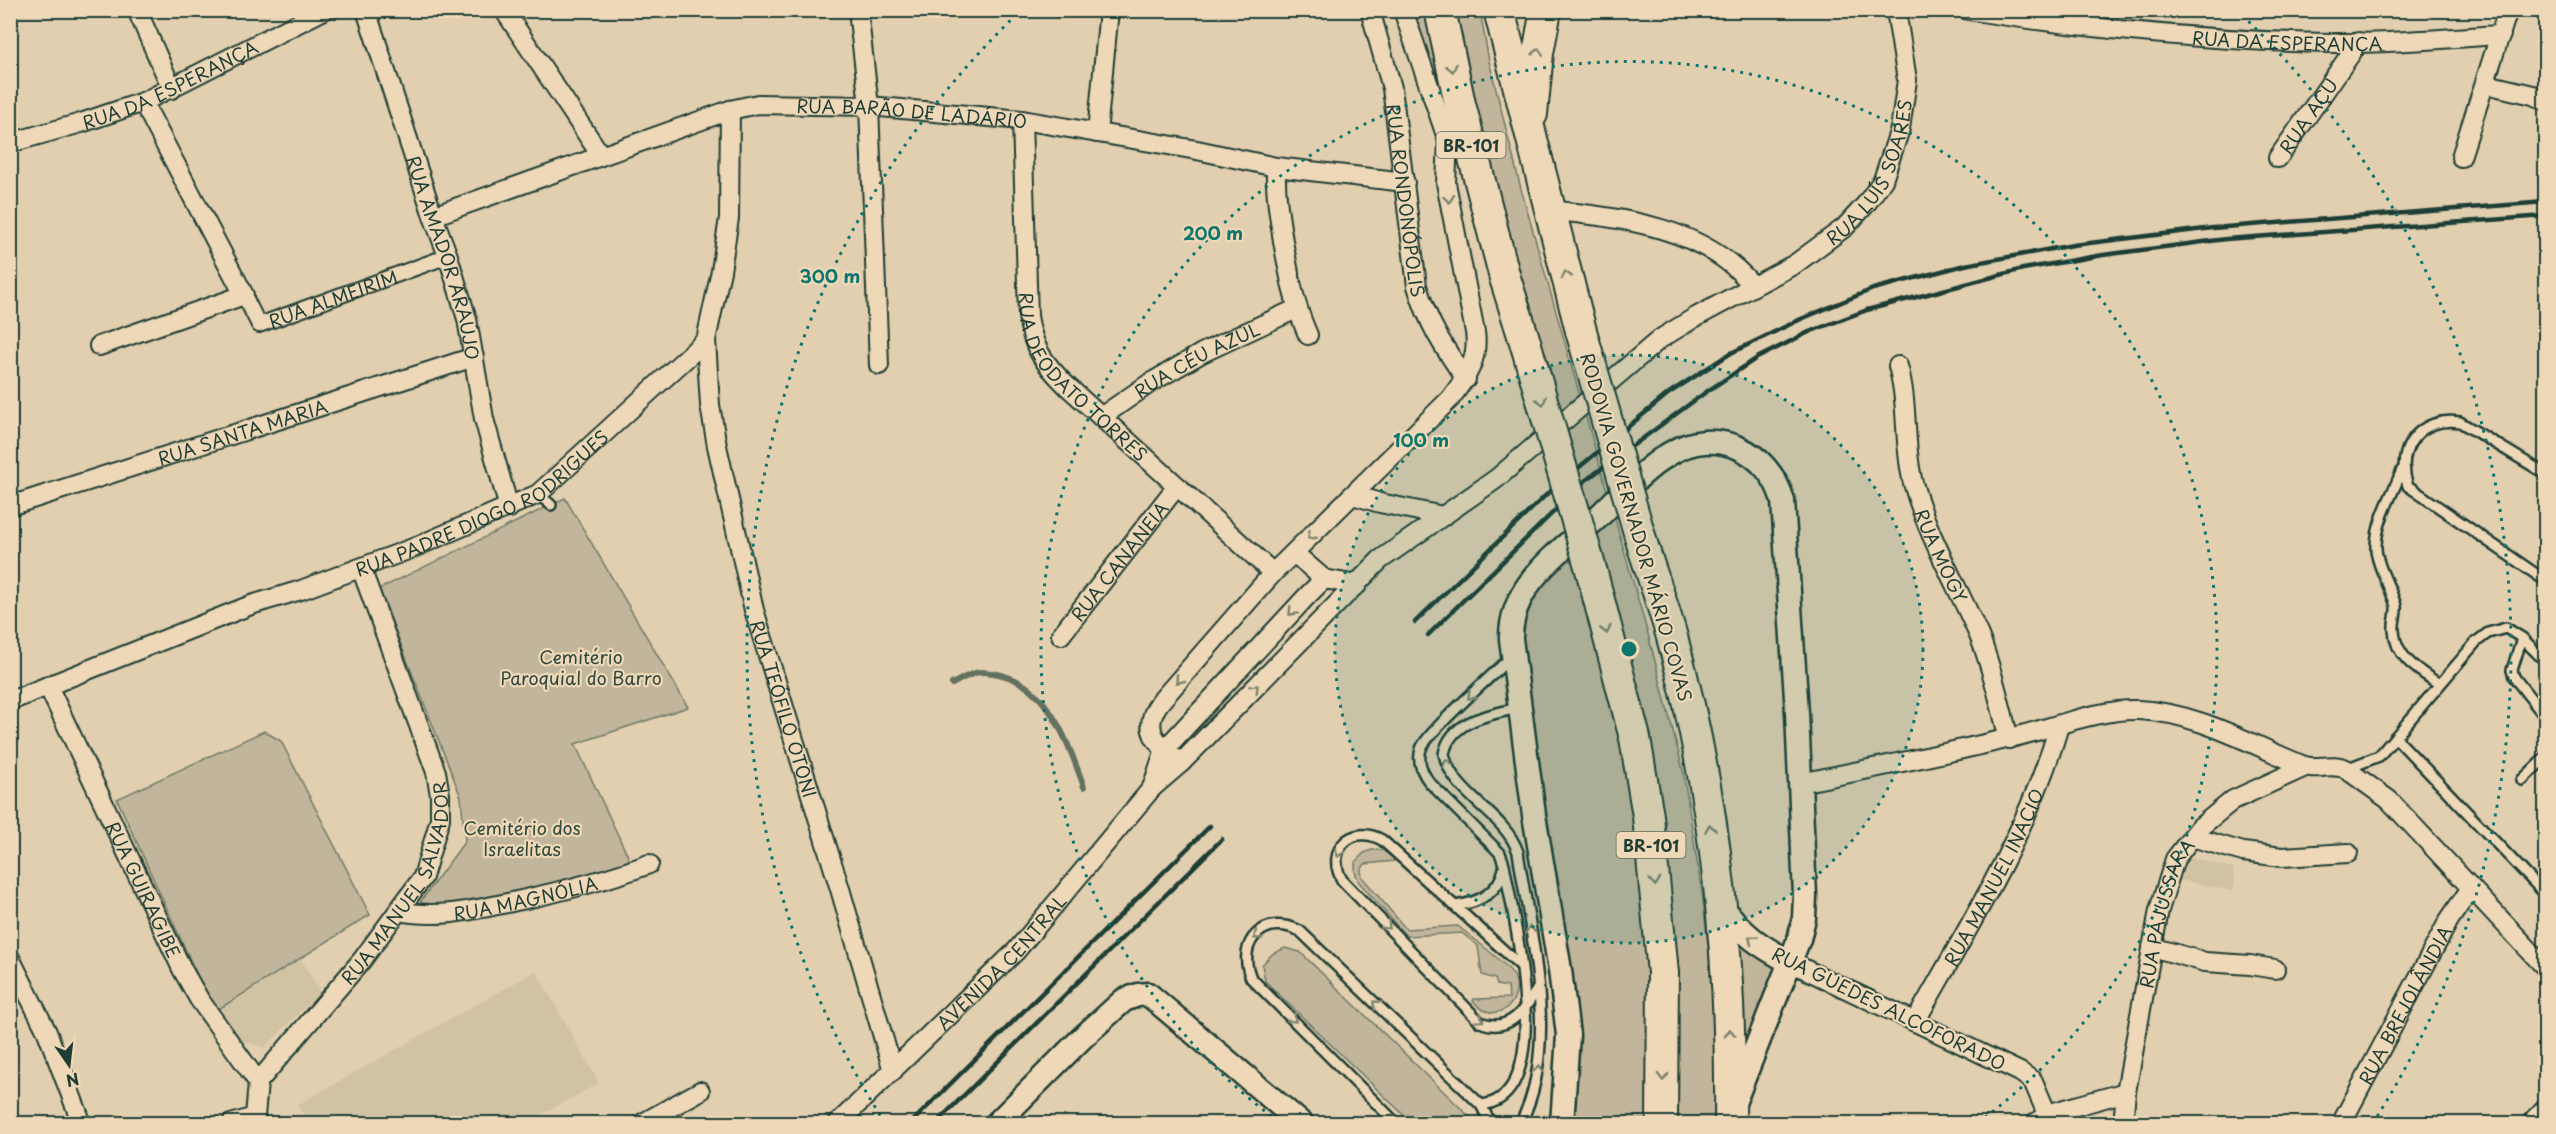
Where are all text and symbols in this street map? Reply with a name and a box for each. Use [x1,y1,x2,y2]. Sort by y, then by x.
street label: RUA DA ESPERANÇA [2191,23,2383,57]
street label: RUA DA ESPERANÇA [78,32,262,135]
one-way arrow [1532,48,1544,57]
one-way arrow [1445,63,1458,73]
street label: RUA AÇU [2272,72,2344,159]
street label: RUA BARÃO DE LADÁRIO [796,91,1028,134]
street label: RUA LUÍS SOARES [1820,97,1918,251]
street label: RUA RONDONÓPOLIS [1381,102,1433,300]
road number: BR-101 [1436,132,1506,158]
street label: RUA AMADOR ARAÚJO [401,152,487,362]
one-way arrow [1442,194,1454,204]
text: 200 m [1183,219,1243,246]
street label: RUA ALMEIRIM [264,262,401,334]
text: 300 m [800,262,860,289]
one-way arrow [1561,270,1573,281]
street label: RUA DEODATO TORRES [1014,292,1154,467]
street label: RUA CÉU AZUL [1128,314,1264,404]
street label: RODOVIA GOVERNADOR MÁRIO COVAS [1574,349,1700,705]
street label: RUA SANTA MARIA [154,391,331,471]
one-way arrow [1535,395,1547,406]
street label: RUA PADRE DIOGO RODRIGUES [351,423,614,582]
text: 100 m [1393,426,1449,453]
street label: RUA CANANEIA [1064,495,1174,626]
street label: RUA MOGY [1909,505,1975,607]
one-way arrow [1308,528,1319,539]
one-way arrow [1288,605,1299,616]
street label: RUA TEÓFILO OTONI [744,617,824,801]
one-way arrow [1598,624,1611,634]
centre of rings [1619,639,1639,659]
park label: Cemitério Paroquial do Barro [500,643,662,691]
one-way arrow [1176,673,1187,684]
one-way arrow [1247,685,1258,696]
one-way arrow [1468,689,1478,700]
one-way arrow [1442,758,1454,769]
street label: RUA MANUEL SALVADOR [334,780,454,990]
street label: RUA MANUEL INÁCIO [1936,784,2049,970]
park label: Cemitério dos Israelitas [463,814,581,862]
street label: RUA GUIRAGIBE [100,817,188,962]
one-way arrow [1705,824,1717,833]
road number: BR-101 [1616,832,1686,858]
street label: RUA PAJUSSARA [2132,832,2200,990]
one-way arrow [1334,848,1347,858]
street label: RUA MAGNÓLIA [452,868,600,926]
one-way arrow [1649,878,1662,887]
street label: AVENIDA CENTRAL [930,888,1072,1035]
one-way arrow [1379,919,1390,930]
street label: RUA BREJOLÂNDIA [2351,920,2457,1089]
one-way arrow [1524,926,1536,935]
one-way arrow [1253,929,1264,940]
one-way arrow [1748,936,1759,947]
street label: RUA GUEDES ALCOFORADO [1768,940,2010,1076]
one-way arrow [1372,1000,1382,1011]
one-way arrow [1285,1012,1296,1023]
one-way arrow [1474,1012,1485,1023]
one-way arrow [1724,1029,1736,1038]
north arrow [39,1035,99,1095]
one-way arrow [1532,1064,1544,1073]
text: N [64,1067,82,1094]
one-way arrow [1657,1072,1669,1081]

